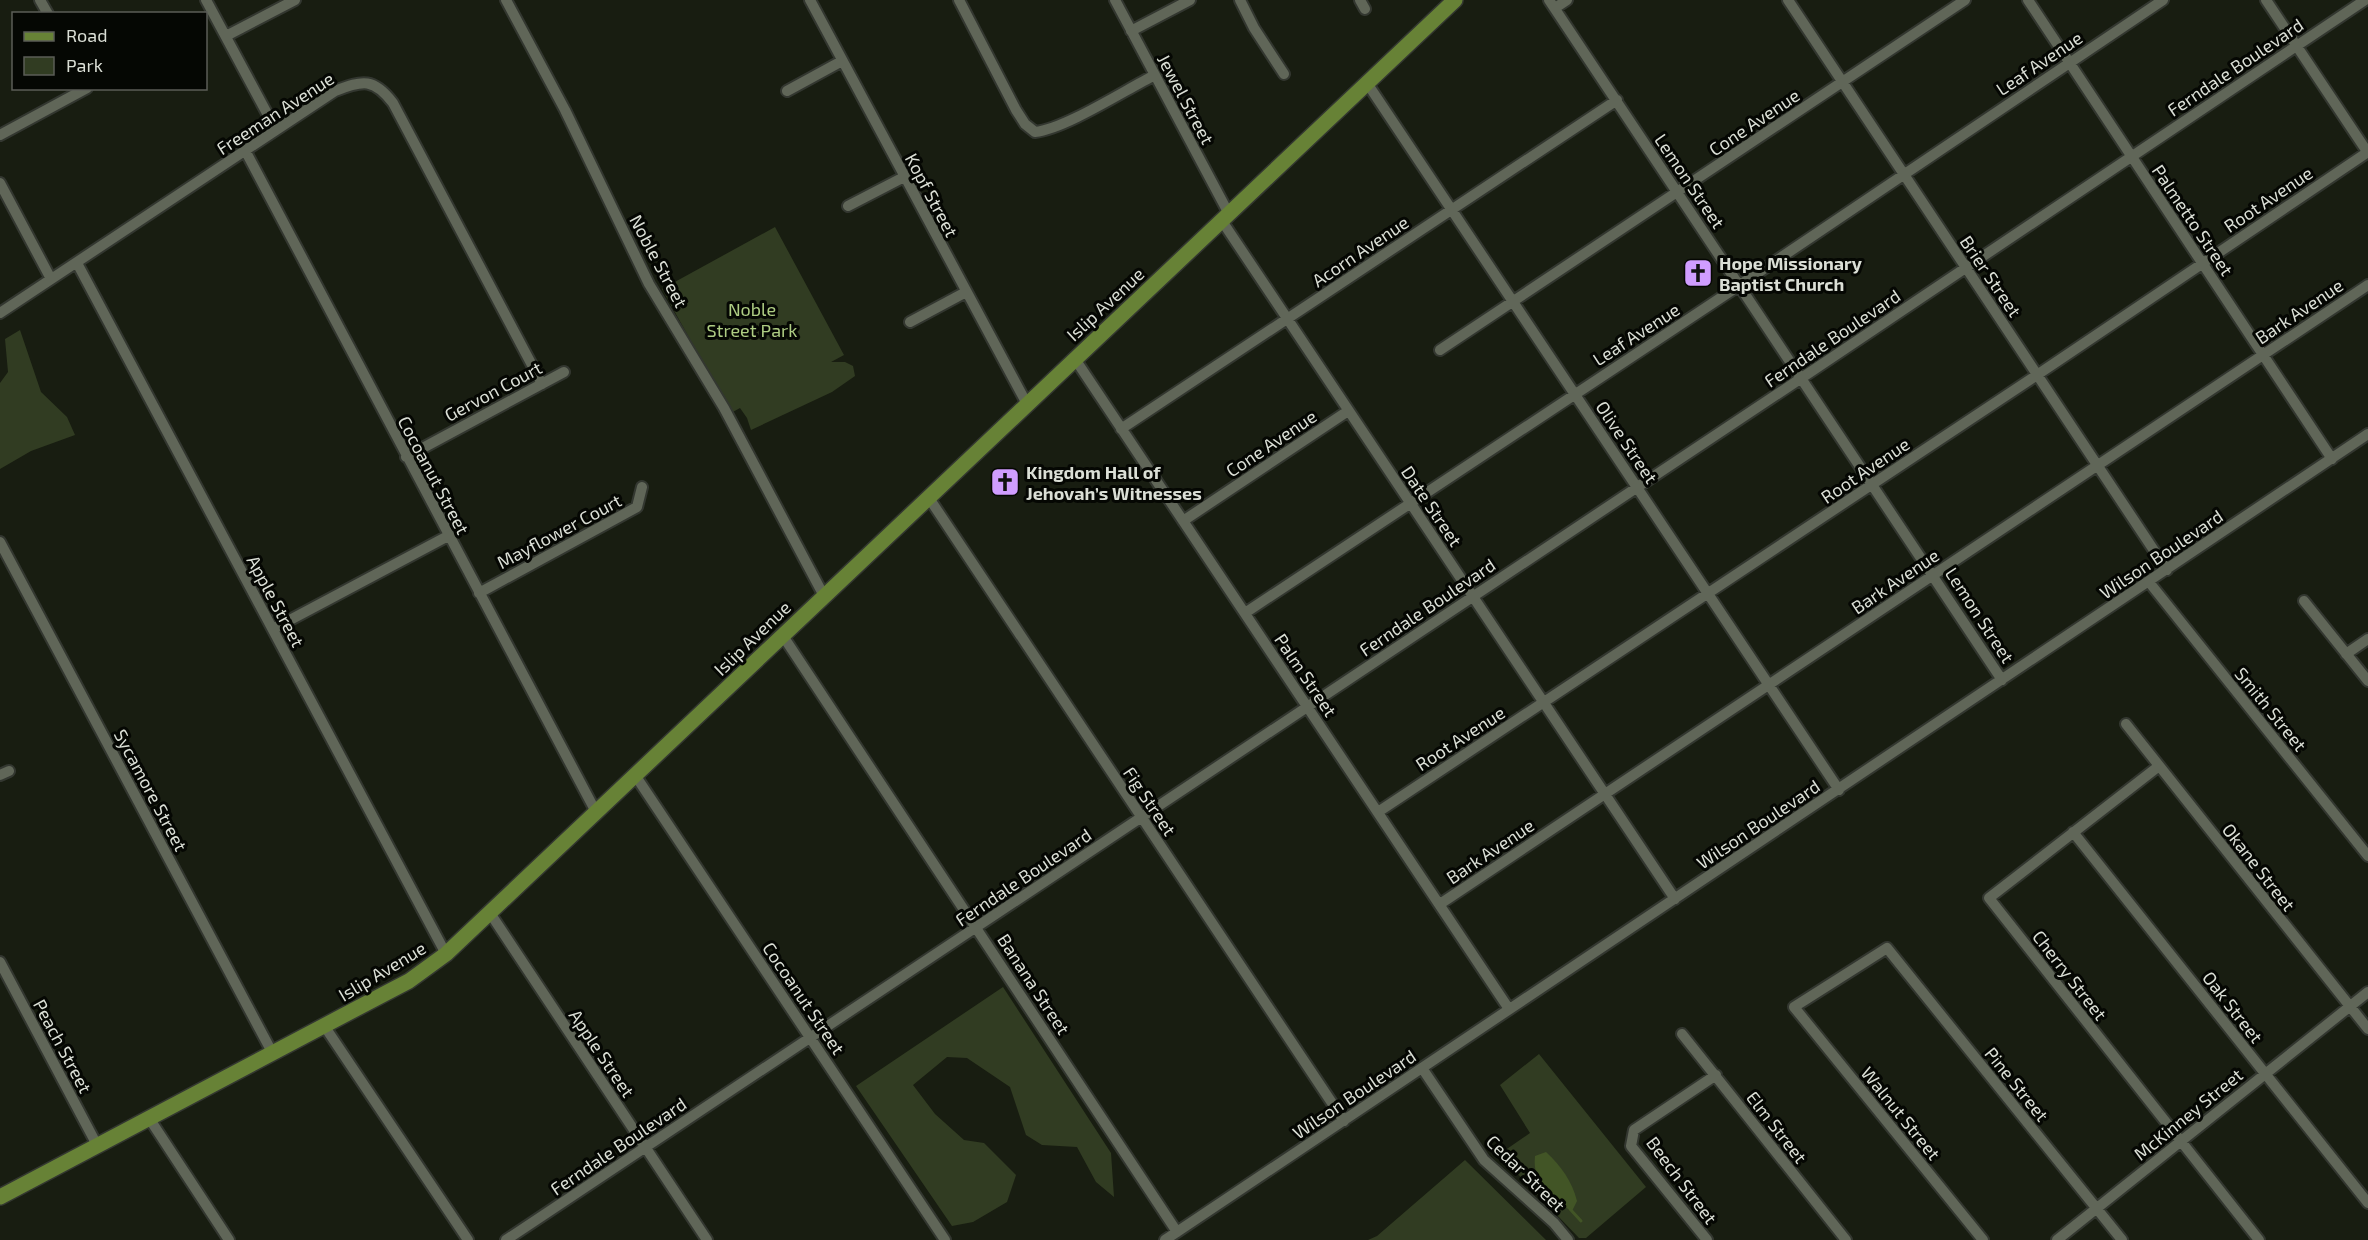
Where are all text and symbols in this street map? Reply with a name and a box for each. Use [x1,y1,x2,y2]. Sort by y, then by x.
legend [12,12,207,90]
street label: Ferndale Boulevard [2163,13,2307,121]
text: Road [66,24,107,46]
street label: Leaf Avenue [1992,26,2086,100]
street label: Jewel Street [1153,50,1219,148]
text: Park [66,54,103,76]
street label: Freeman Avenue [212,67,338,159]
street label: Cone Avenue [1705,84,1803,160]
street label: Lemon Street [1650,130,1730,233]
street label: Kopf Street [901,149,963,241]
street label: Palmetto Street [2148,160,2238,280]
street label: Root Avenue [2219,161,2317,237]
street label: Noble Street [625,211,693,311]
street label: Acorn Avenue [1308,211,1412,291]
street label: Brier Street [1956,231,2026,321]
place label: Hope Missionary Baptist Church [1719,252,1863,295]
church icon: Hope Missionary Baptist Church [1682,257,1714,289]
street label: Islip Avenue [1062,263,1148,345]
street label: Bark Avenue [2251,274,2347,348]
street label: Ferndale Boulevard [1760,284,1904,392]
park label: Noble Street Park [707,298,797,341]
street label: Leaf Avenue [1588,298,1684,370]
street label: Gervon Court [441,356,546,426]
street label: Olive Street [1591,396,1663,488]
street label: Cone Avenue [1222,405,1320,481]
street label: Cocoanut Street [394,412,474,538]
street label: Root Avenue [1816,432,1914,508]
place label: Kingdom Hall of Jehovah’s Witnesses [1026,461,1202,504]
street label: Date Street [1397,462,1467,551]
church icon: Kingdom Hall of Jehovah’s Witnesses [989,466,1021,498]
street label: Mayflower Court [493,489,625,573]
street label: Wilson Boulevard [2095,505,2227,603]
street label: Bark Avenue [1847,544,1943,618]
street label: Apple Street [243,551,310,651]
street label: Ferndale Boulevard [1355,553,1499,661]
street label: Lemon Street [1941,563,2019,667]
street label: Islip Avenue [709,596,795,680]
street label: Palm Street [1270,629,1342,721]
street label: Smith Street [2230,663,2312,756]
street label: Root Avenue [1411,701,1509,775]
street label: Sycamore Street [110,725,192,855]
street label: Fig Street [1119,762,1181,840]
street label: Wilson Boulevard [1692,775,1824,873]
street label: Bark Avenue [1442,814,1538,888]
street label: Okane Street [2218,819,2300,915]
street label: Ferndale Boulevard [951,823,1095,931]
street label: Cherry Street [2028,926,2112,1024]
street label: Banana Street [993,929,1075,1039]
street label: Islip Avenue [334,936,430,1006]
street label: Cocoanut Street [758,938,850,1059]
street label: Oak Street [2198,967,2268,1047]
street label: Peach Street [29,995,97,1097]
street label: Apple Street [565,1005,639,1101]
street label: Pine Street [1980,1042,2054,1126]
street label: Wilson Boulevard [1288,1045,1420,1143]
street label: Walnut Street [1857,1062,1945,1164]
street label: McKinney Street [2129,1063,2247,1165]
street label: Elm Street [1742,1087,1812,1167]
street label: Ferndale Boulevard [546,1092,690,1200]
street label: Cedar Street [1482,1130,1570,1216]
street label: Beech Street [1642,1132,1722,1228]

